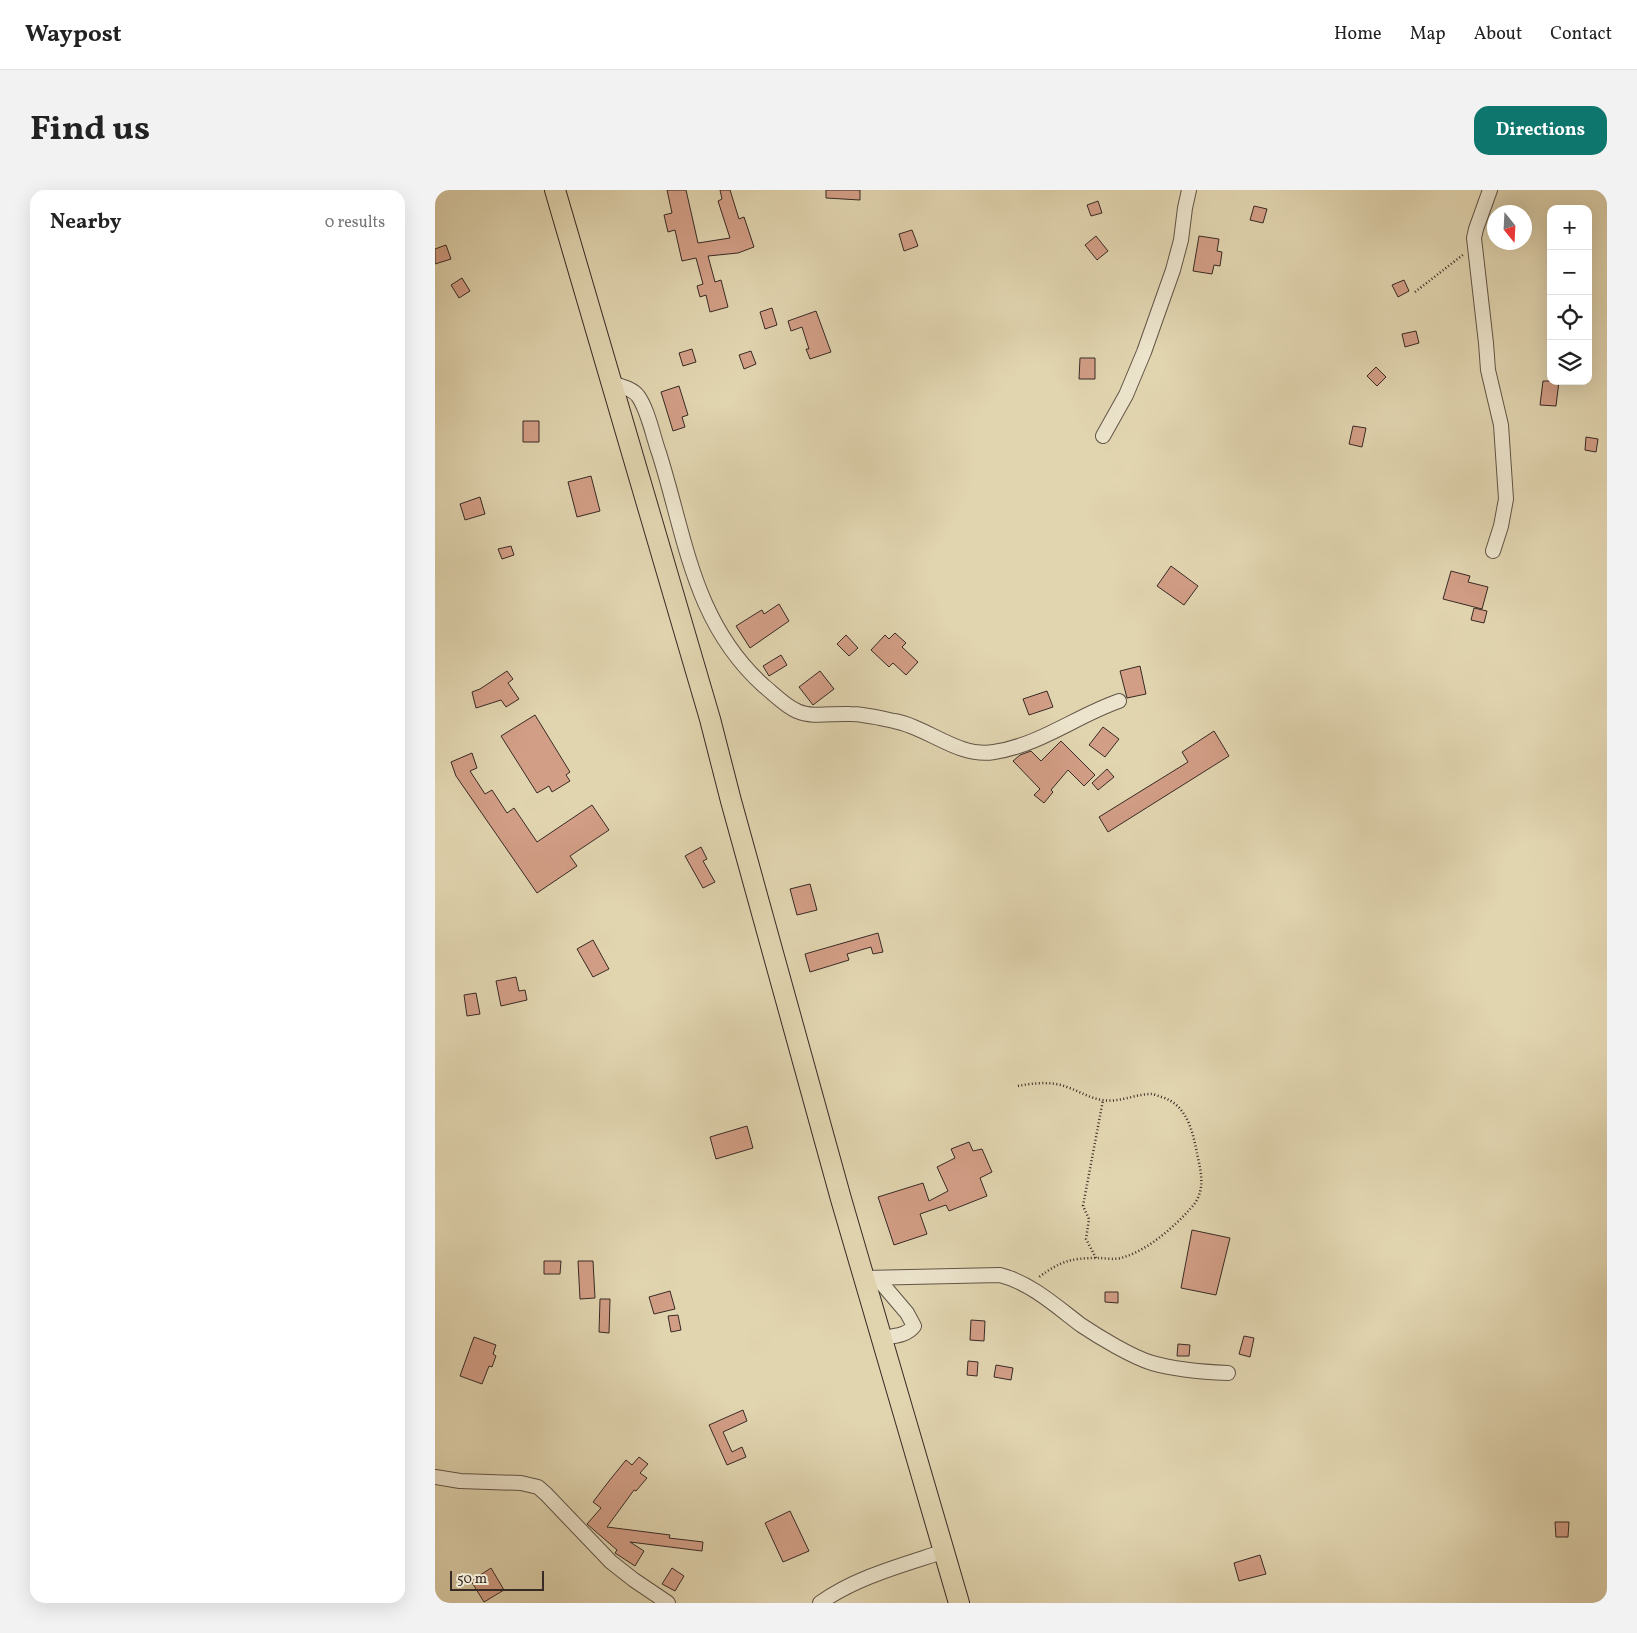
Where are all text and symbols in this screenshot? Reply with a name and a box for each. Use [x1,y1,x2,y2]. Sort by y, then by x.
text: Waypost [25,18,122,52]
text: Home [1334,22,1382,47]
text: Map [1410,22,1446,47]
text: About [1474,22,1522,47]
text: Contact [1550,22,1612,47]
text: Find us [30,106,150,154]
button: Directions [1474,106,1607,155]
north arrow [1487,205,1532,250]
map controls [1547,205,1592,385]
button: + [1547,205,1592,250]
text: Nearby [50,208,121,237]
text: 0 results [325,212,385,234]
button: − [1547,250,1592,295]
button: locate [1547,295,1592,340]
button: layers [1547,340,1592,385]
scale bar [450,1568,544,1591]
text: 50 m [457,1570,487,1589]

